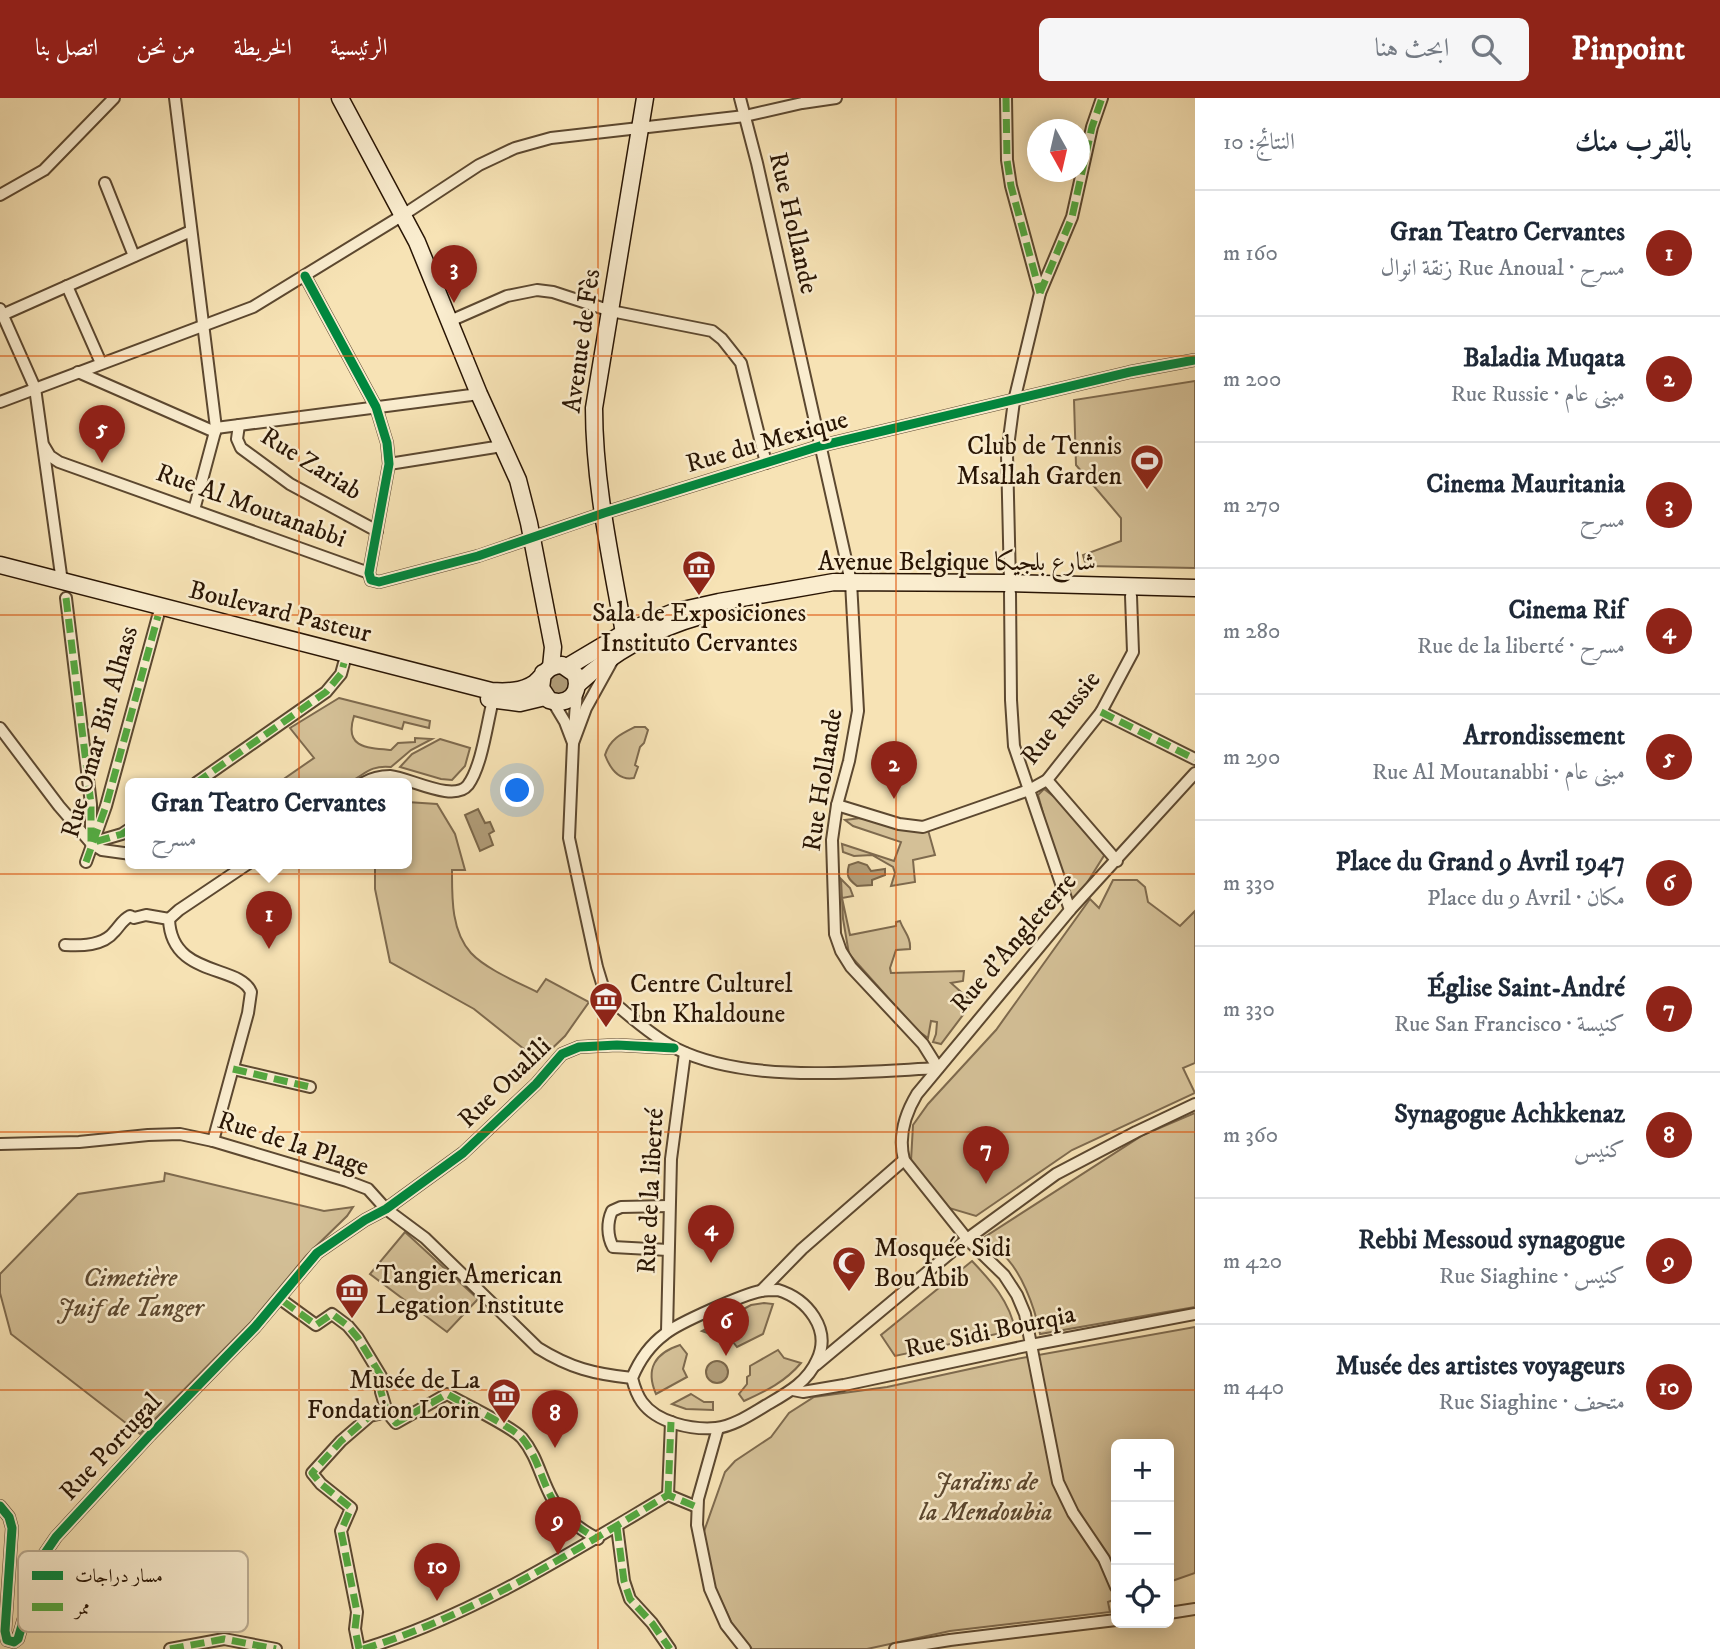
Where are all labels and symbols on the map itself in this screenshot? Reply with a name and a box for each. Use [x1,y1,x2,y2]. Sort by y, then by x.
north arrow [1027,119,1090,182]
street label: Rue Hollande [761,149,825,297]
pin: 3 [431,245,477,303]
street label: Avenue de Fès [556,267,608,415]
street label: Rue du Mexique [682,403,852,481]
pin: 5 [79,405,125,463]
street label: Rue Zariab [254,420,368,508]
place label: Club de Tennis Msallah Garden [957,430,1122,493]
sports icon: Club de Tennis Msallah Garden [1128,442,1166,491]
street label: Rue Al Moutanabbi [151,456,351,556]
street label: Avenue Belgique شارع بلجيكا [818,546,1096,583]
museum icon: Sala de Exposiciones Instituto Cervantes [680,548,718,597]
street label: Boulevard Pasteur [185,573,375,651]
place label: Sala de Exposiciones Instituto Cervantes [592,597,806,660]
street label: Rue Omar Bin Alhass [54,622,146,842]
street label: Rue Russie [1014,664,1108,772]
street label: Rue Hollande [795,706,851,854]
pin: 2 [871,741,917,799]
your location [500,773,534,807]
street label: Rue d'Angleterre [944,866,1084,1020]
pin: 1 [246,891,292,949]
place label: Centre Culturel Ibn Khaldoune [630,968,793,1031]
museum icon: Centre Culturel Ibn Khaldoune [587,980,625,1029]
street label: Rue Oualili [451,1030,559,1136]
street label: Rue de la Plage [213,1104,373,1184]
street label: Rue de la liberté [630,1107,672,1275]
pin: 7 [963,1126,1009,1184]
pin: 4 [688,1205,734,1263]
place label: Mosquée Sidi Bou Abib [874,1232,1011,1295]
mosque icon: Mosquée Sidi Bou Abib [830,1244,868,1293]
place label: Tangier American Legation Institute [376,1259,564,1322]
park label: Cimetière Juif de Tanger [57,1262,205,1325]
museum icon: Tangier American Legation Institute [333,1271,371,1320]
pin: 6 [703,1298,749,1356]
street label: Rue Sidi Bourqia [902,1298,1078,1366]
place label: Musée de La Fondation Lorin [307,1364,480,1427]
museum icon: Musée de La Fondation Lorin [485,1376,523,1425]
street label: Rue Portugal [53,1386,169,1508]
pin: 8 [532,1390,578,1448]
park label: Jardins de la Mendoubia [918,1466,1053,1529]
pin: 9 [535,1497,581,1555]
pin: 10 [414,1543,460,1601]
legend [18,1551,248,1632]
text: مسار دراجات [75,1565,163,1588]
text: ممر [73,1597,90,1620]

